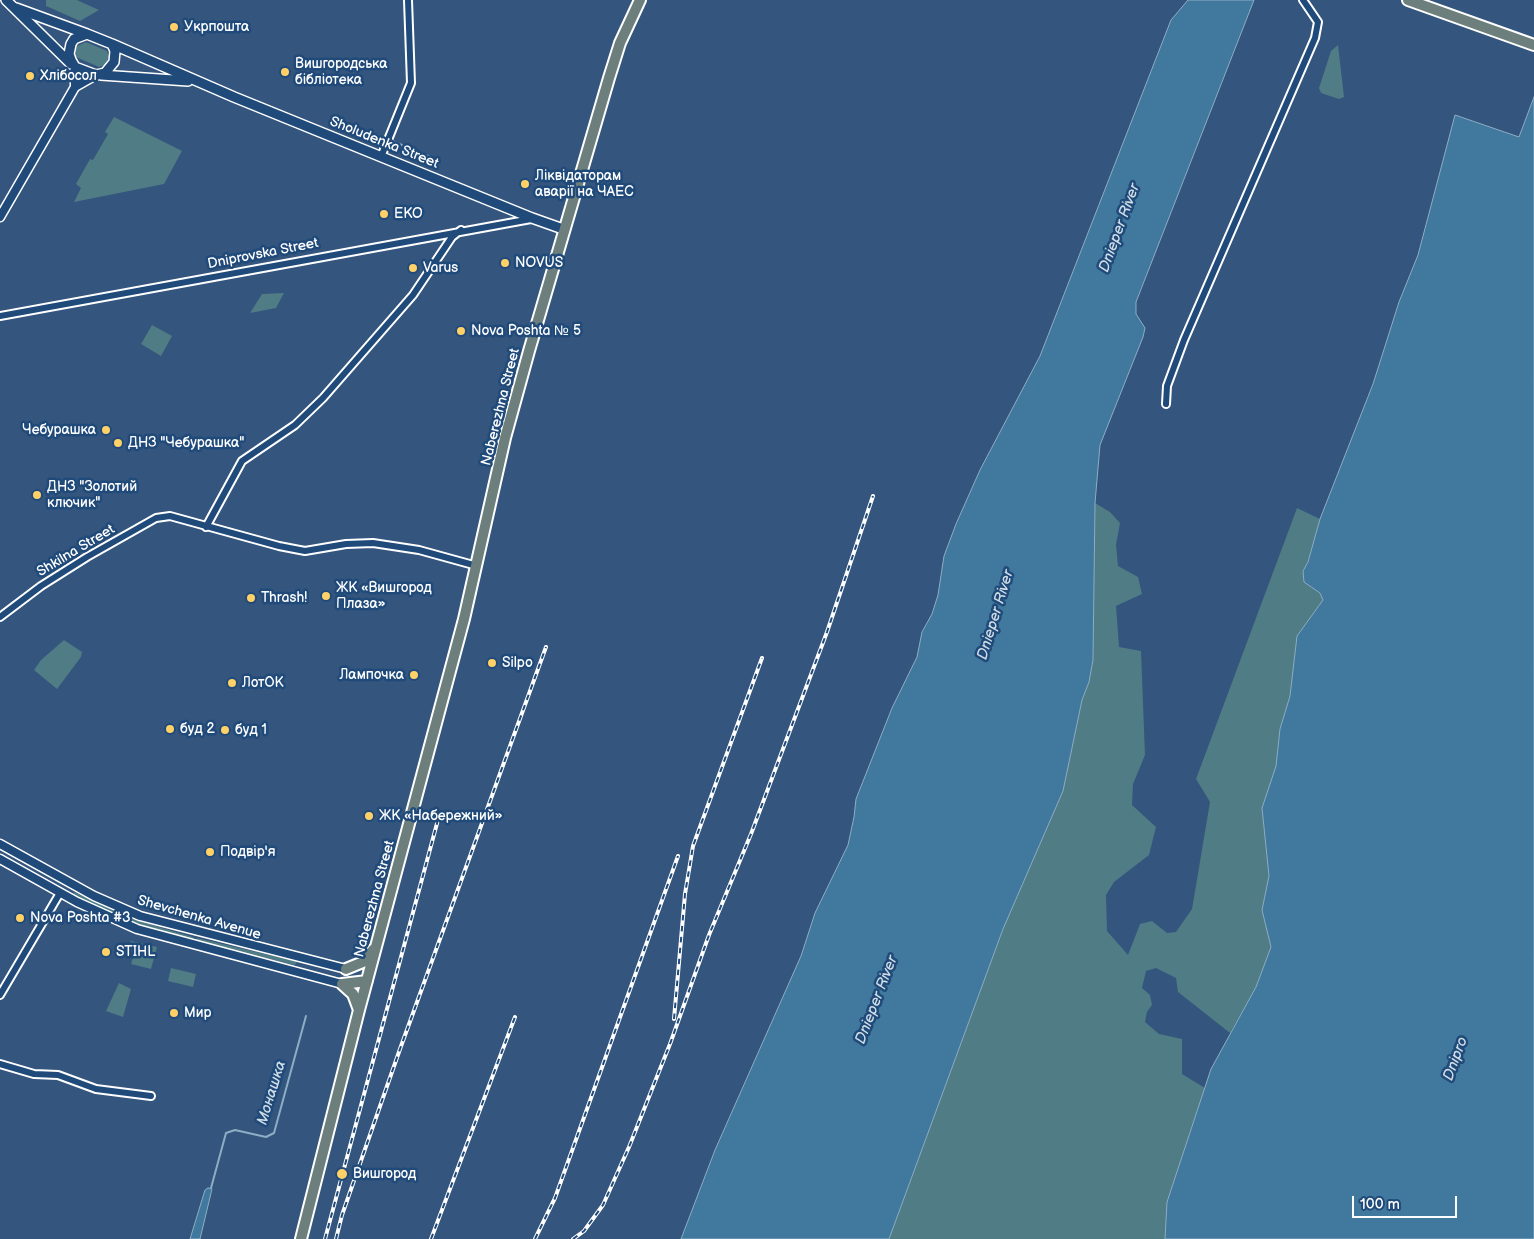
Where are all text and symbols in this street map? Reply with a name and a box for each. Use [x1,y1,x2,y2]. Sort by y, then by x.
place label: Укрпошта [184,19,249,35]
marker: Укрпошта [168,21,180,33]
place label: Вишгородська бібліотека [295,56,388,88]
marker: Вишгородська бібліотека [279,66,291,78]
place label: Хлібосол [40,68,97,84]
marker: Хлібосол [24,70,36,82]
street label: Sholudenka Street [327,113,441,173]
place label: Ліквідаторам аварії на ЧАЕС [535,168,634,200]
marker: Ліквідаторам аварії на ЧАЕС [519,178,531,190]
water label: Dnieper River [1096,181,1144,275]
place label: EKO [394,206,423,222]
marker: EKO [378,208,390,220]
street label: Dniprovska Street [206,235,320,273]
place label: NOVUS [515,255,563,271]
marker: NOVUS [499,257,511,269]
place label: Varus [423,260,458,276]
marker: Varus [407,262,419,274]
place label: Nova Poshta № 5 [471,323,581,339]
marker: Nova Poshta № 5 [455,325,467,337]
street label: Naberezhna Street [478,347,524,467]
place label: Чебурашка [22,422,96,438]
marker: Чебурашка [100,424,112,436]
place label: ДНЗ "Чебурашка" [128,435,244,451]
marker: ДНЗ "Чебурашка" [112,437,124,449]
place label: ДНЗ "Золотий ключик" [47,479,137,512]
marker: ДНЗ "Золотий ключик" [31,489,43,501]
street label: Shkilna Street [34,521,118,581]
water label: Dnieper River [974,568,1018,662]
place label: ЖК «Вишгород Плаза» [336,580,432,612]
place label: Thrash! [261,590,307,606]
marker: ЖК «Вишгород Плаза» [320,590,332,602]
marker: Thrash! [245,592,257,604]
place label: Silpo [502,655,533,671]
marker: Silpo [486,657,498,669]
place label: Лампочка [339,667,404,683]
marker: Лампочка [408,669,420,681]
place label: ЛотОК [242,675,284,691]
marker: ЛотОК [226,677,238,689]
place label: буд 2 [180,721,215,737]
place label: буд 1 [235,722,267,738]
marker: буд 2 [164,723,176,735]
marker: буд 1 [219,724,231,736]
place label: ЖК «Набережний» [379,808,503,824]
marker: ЖК «Набережний» [363,810,375,822]
street label: Naberezhna Street [351,839,399,959]
place label: Подвір'я [220,844,275,860]
marker: Подвір'я [204,846,216,858]
street label: Shevchenka Avenue [135,892,263,944]
place label: Nova Poshta #3 [30,910,131,926]
marker: Nova Poshta #3 [14,912,26,924]
place label: STIHL [116,944,155,960]
marker: STIHL [100,946,112,958]
water label: Dnieper River [852,953,902,1047]
place label: Мир [184,1005,211,1021]
marker: Мир [168,1007,180,1019]
water label: Dnipro [1440,1035,1472,1083]
water label: Монашка [254,1059,290,1127]
place label: Вишгород [353,1166,416,1182]
marker: Вишгород [335,1167,349,1181]
scale bar [1354,1186,1459,1218]
text: 100 m [1360,1195,1400,1214]

